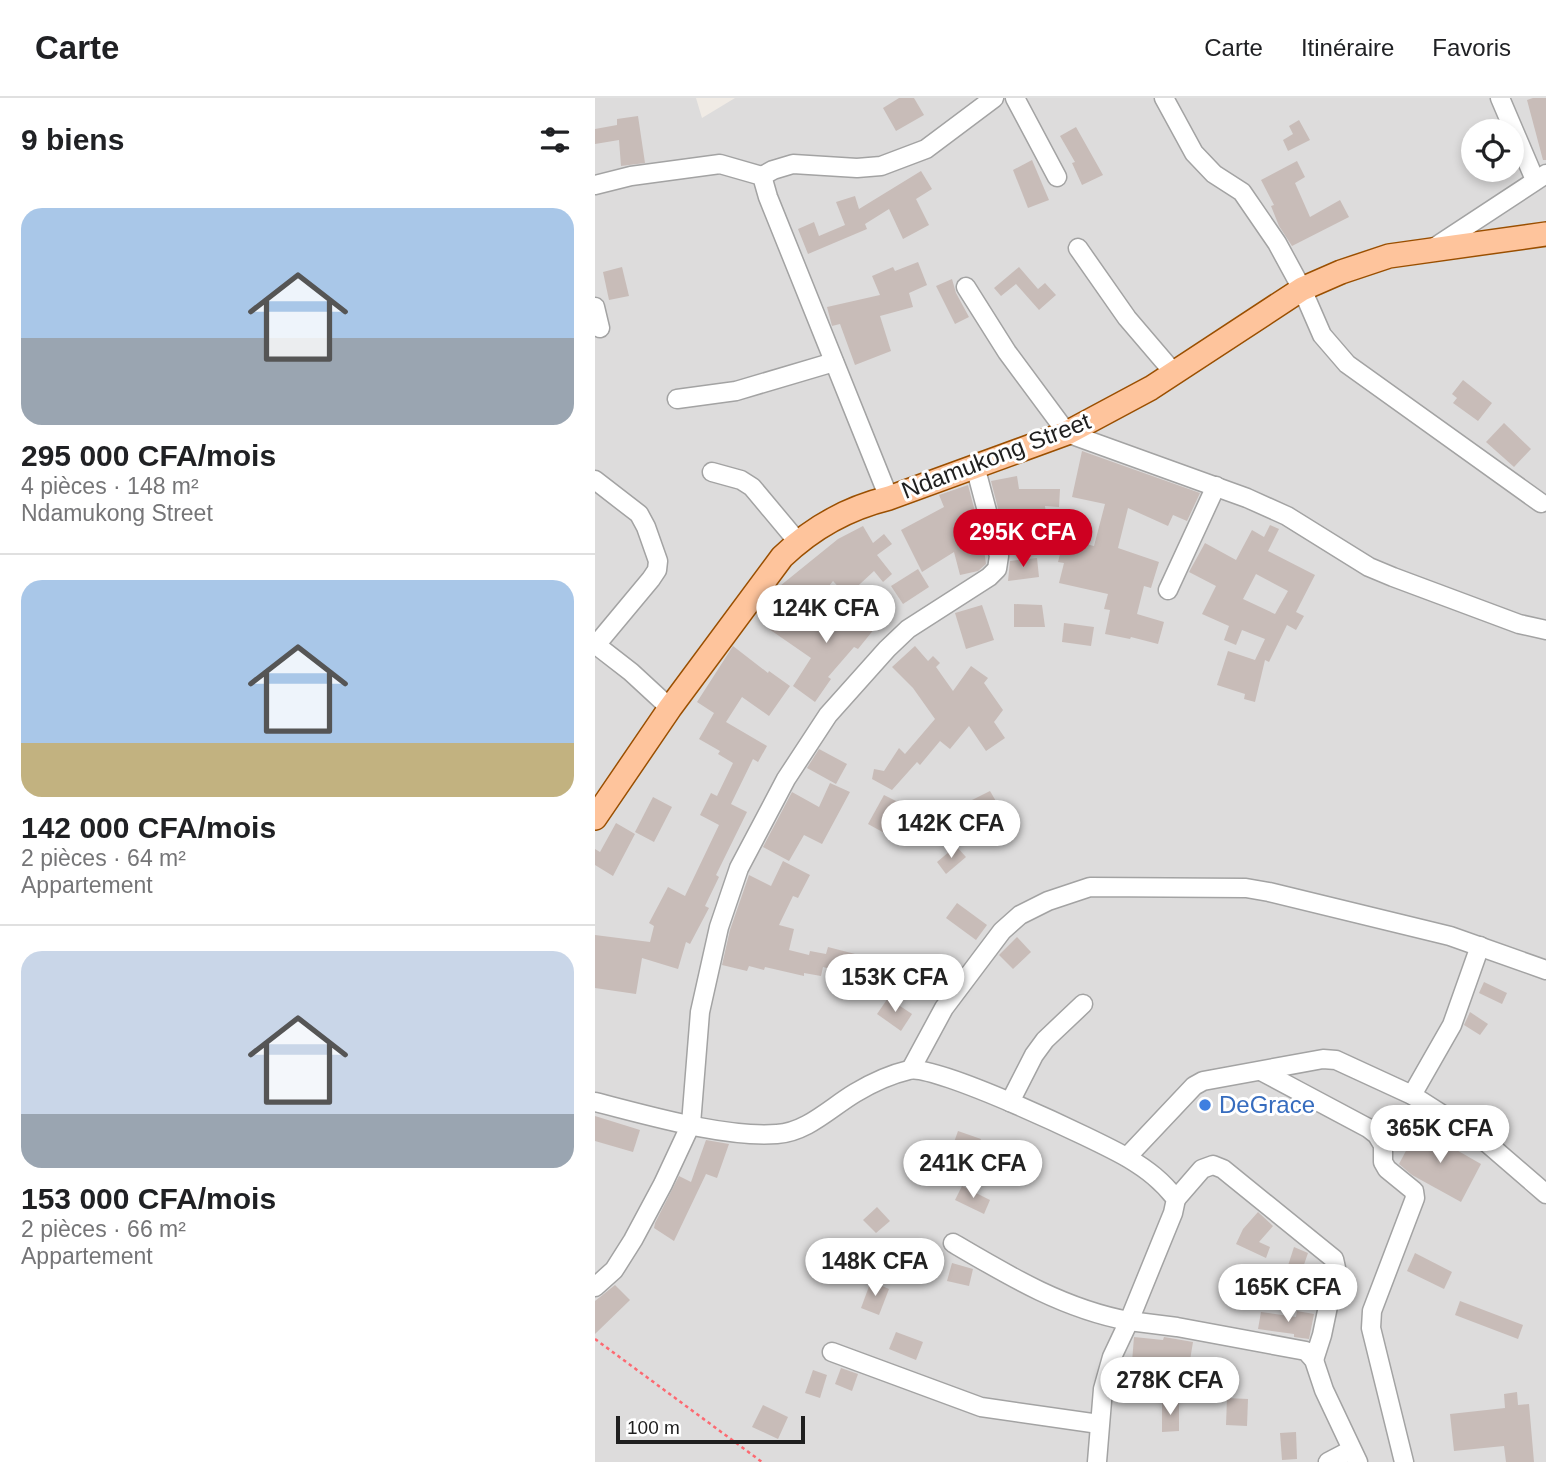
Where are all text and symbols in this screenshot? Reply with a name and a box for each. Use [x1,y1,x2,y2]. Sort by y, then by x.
text: Carte [35,29,119,66]
text: Carte [1204,34,1263,61]
text: Itinéraire [1301,34,1394,61]
text: Favoris [1432,34,1511,61]
map controls [1461,119,1524,182]
button: locate [1461,119,1524,182]
icon: filters [536,121,574,159]
text: 9 biens [21,123,124,156]
icon: home [235,254,361,380]
street label: Ndamukong Street [898,407,1094,504]
text: 295 000 CFA/mois [21,439,276,472]
text: 4 pièces · 148 m² [21,473,199,499]
text: Ndamukong Street [21,500,213,526]
pin: 295K CFA [951,510,1095,569]
text: 295K CFA [969,519,1077,545]
pin: 124K CFA [754,586,898,645]
text: 124K CFA [772,595,880,621]
icon: home [235,626,361,752]
pin: 142K CFA [879,800,1023,860]
text: 142K CFA [897,810,1005,836]
text: 142 000 CFA/mois [21,811,276,844]
text: 2 pièces · 64 m² [21,845,186,871]
text: Appartement [21,872,153,898]
pin: 153K CFA [823,954,967,1014]
text: 153K CFA [841,964,949,990]
icon: home [235,997,361,1123]
place label: DeGrace [1219,1091,1315,1118]
marker: DeGrace [1197,1097,1213,1113]
pin: 365K CFA [1368,1105,1512,1165]
text: 365K CFA [1386,1115,1494,1141]
pin: 241K CFA [901,1140,1045,1200]
text: 241K CFA [919,1150,1027,1176]
text: 153 000 CFA/mois [21,1182,276,1215]
text: 2 pièces · 66 m² [21,1216,186,1242]
pin: 148K CFA [803,1238,947,1298]
text: Appartement [21,1243,153,1269]
text: 148K CFA [821,1248,929,1274]
pin: 165K CFA [1216,1264,1360,1324]
text: 165K CFA [1234,1274,1342,1300]
pin: 278K CFA [1098,1358,1242,1417]
text: 278K CFA [1116,1367,1224,1393]
scale bar [616,1413,805,1445]
text: 100 m [627,1417,680,1438]

